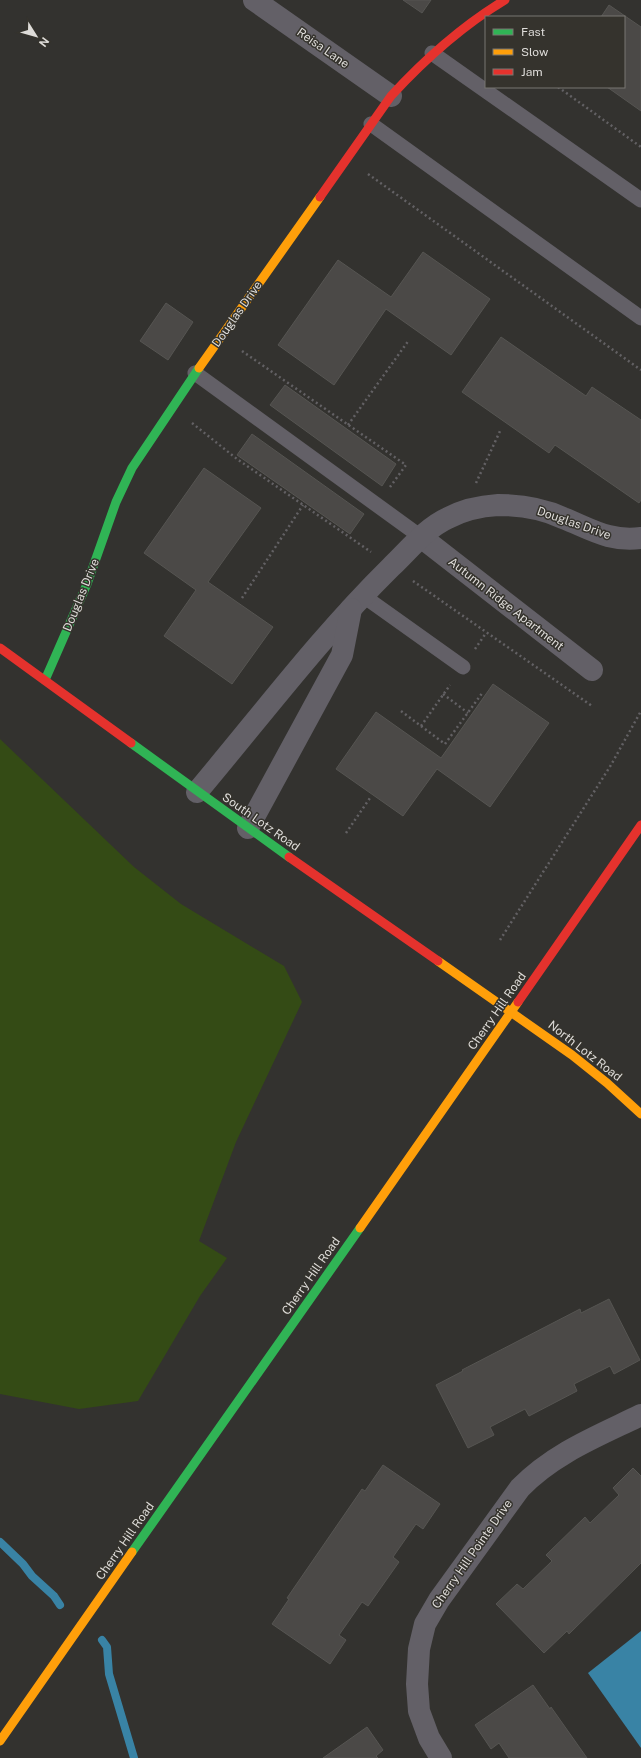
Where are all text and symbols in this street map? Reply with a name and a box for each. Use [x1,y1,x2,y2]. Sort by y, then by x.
north arrow [16,16,56,56]
legend [485,16,625,88]
street label: Reisa Lane [294,25,352,71]
text: Fast [521,25,546,39]
text: N [37,35,51,49]
text: Slow [521,45,549,59]
text: Jam [521,65,543,79]
street label: Douglas Drive [209,278,265,350]
street label: Douglas Drive [535,504,613,542]
street label: Autumn Ridge Apartment [446,555,567,654]
street label: Douglas Drive [60,556,102,633]
street label: South Lotz Road [220,790,302,854]
street label: Cherry Hill Road [465,970,529,1052]
street label: North Lotz Road [545,1018,625,1084]
street label: Cherry Hill Road [279,1235,343,1317]
street label: Cherry Hill Pointe Drive [429,1497,515,1611]
street label: Cherry Hill Road [93,1500,157,1582]

